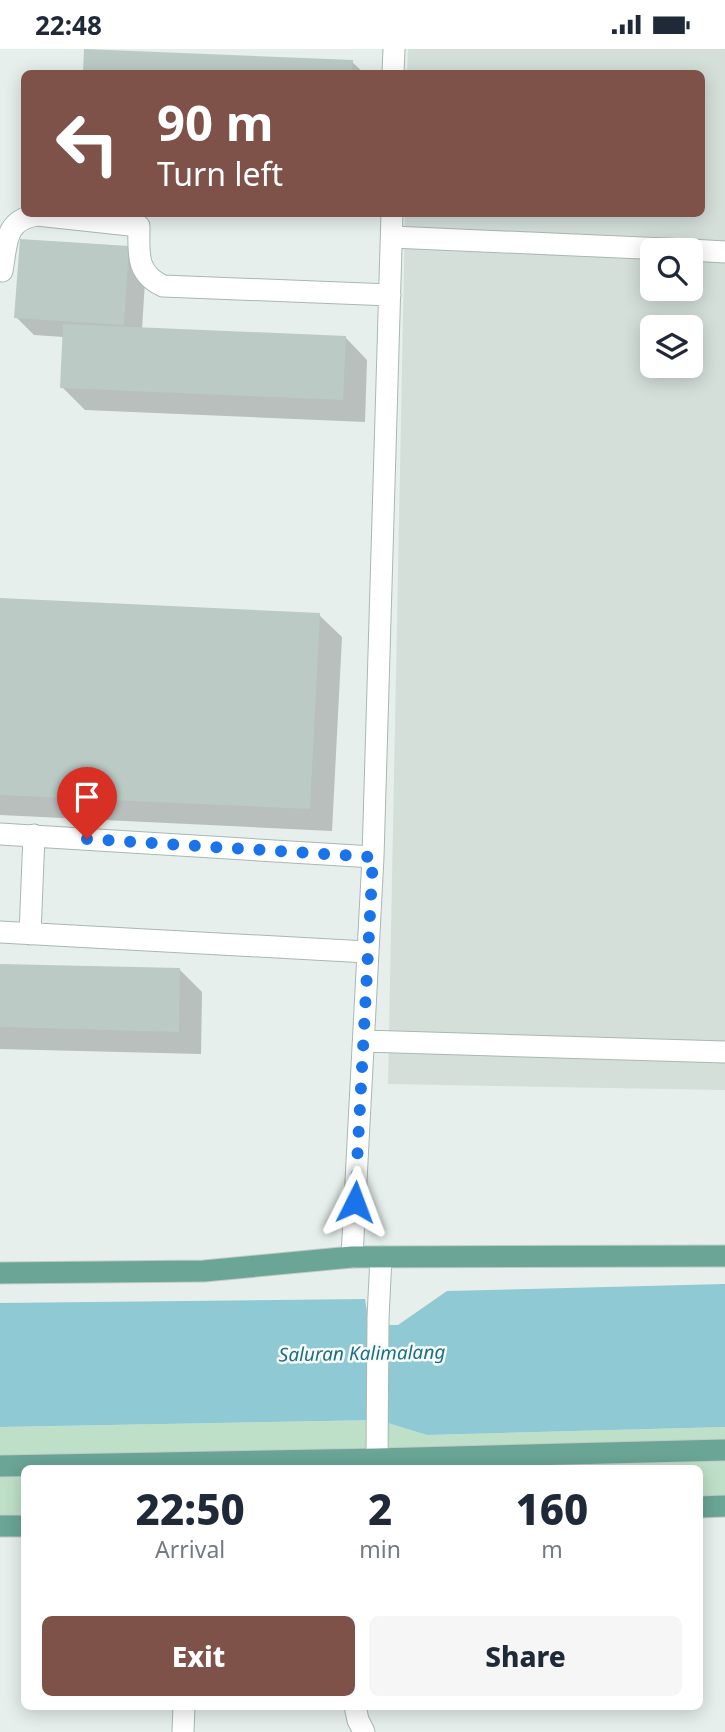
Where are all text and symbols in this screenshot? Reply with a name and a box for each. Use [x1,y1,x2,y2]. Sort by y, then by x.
text: 22:48 [35,7,102,43]
text: 90 m [157,89,274,155]
icon: left [42,98,133,189]
text: Turn left [157,152,283,195]
map controls [640,238,703,378]
button: search [640,238,703,301]
button: layers [640,315,703,378]
pin [57,767,117,839]
icon: arrive [68,778,106,816]
position arrow [318,1165,392,1239]
water label: Saluran Kalimalang [278,1339,446,1367]
text: 22:50 [136,1480,245,1537]
text: 2 [368,1480,392,1537]
text: 160 [516,1480,588,1537]
text: Arrival [155,1533,225,1565]
text: min [359,1533,401,1565]
text: m [541,1533,563,1565]
button: Exit [42,1616,355,1696]
button: Share [369,1616,682,1696]

